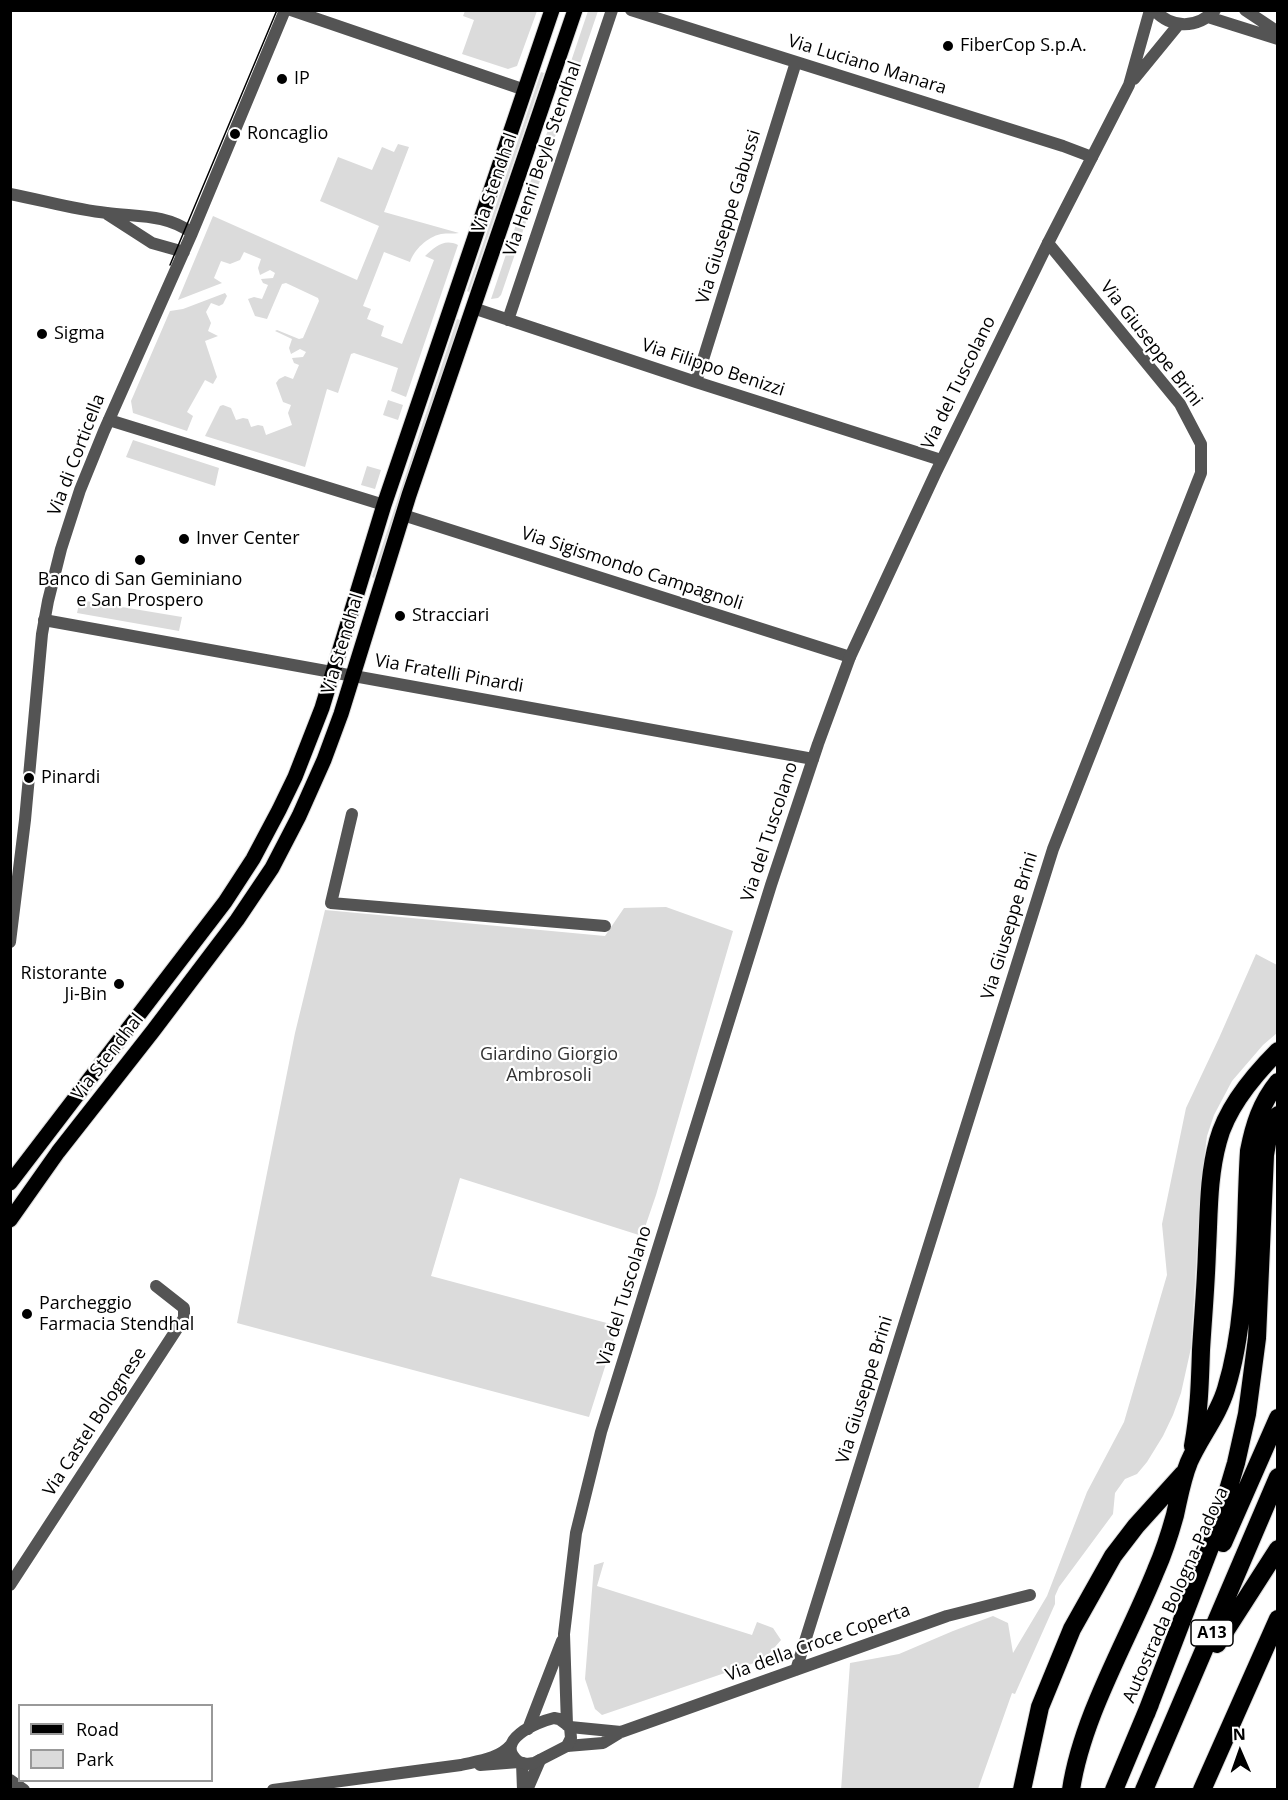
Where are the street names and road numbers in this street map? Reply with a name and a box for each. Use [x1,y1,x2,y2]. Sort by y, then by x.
street label: Via Luciano Manara [785,31,949,99]
street label: Via Henri Beyle Stendhal [499,59,587,259]
street label: Via Giuseppe Gabussi [692,127,766,307]
street label: Via Stendhal [468,130,522,236]
street label: Via Giuseppe Brini [1095,277,1207,411]
street label: Via del Tuscolano [917,313,1001,453]
street label: Via Filippo Benizzi [639,335,787,401]
street label: Via di Corticella [44,391,110,519]
street label: Via Sigismondo Campagnoli [518,523,746,615]
street label: Via Stendhal [317,591,369,697]
street label: Via Fratelli Pinardi [373,650,525,698]
street label: Via del Tuscolano [737,759,803,905]
street label: Via Giuseppe Brini [977,850,1043,1002]
street label: Via Stendhal [67,1009,149,1105]
street label: Via del Tuscolano [593,1223,657,1369]
street label: Via Giuseppe Brini [832,1314,898,1466]
street label: Via Castel Bolognese [39,1344,151,1500]
street label: Autostrada Bologna-Padova [1119,1484,1233,1706]
street label: Via della Croce Coperta [723,1600,913,1686]
road number: A13 [1191,1620,1233,1646]

